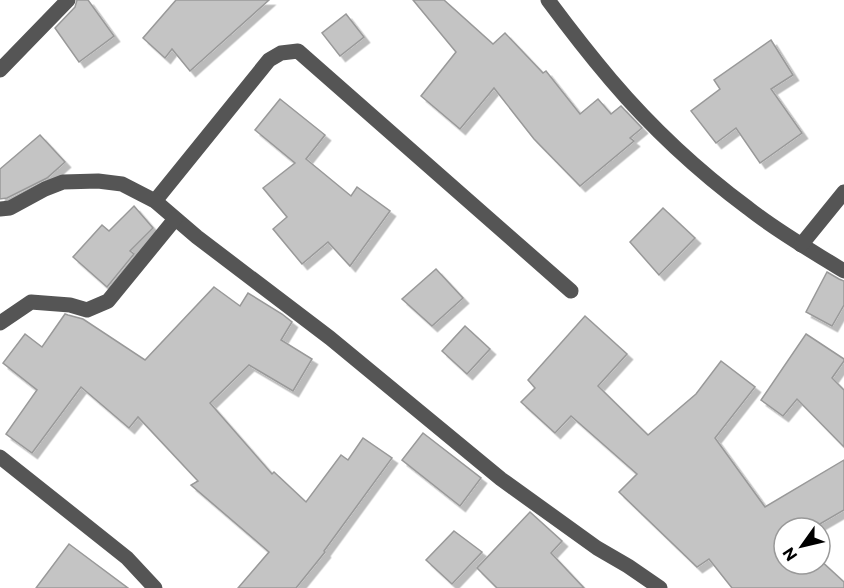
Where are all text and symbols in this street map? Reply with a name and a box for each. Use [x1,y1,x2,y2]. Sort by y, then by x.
north arrow [772,516,832,576]
text: N [778,544,800,565]

